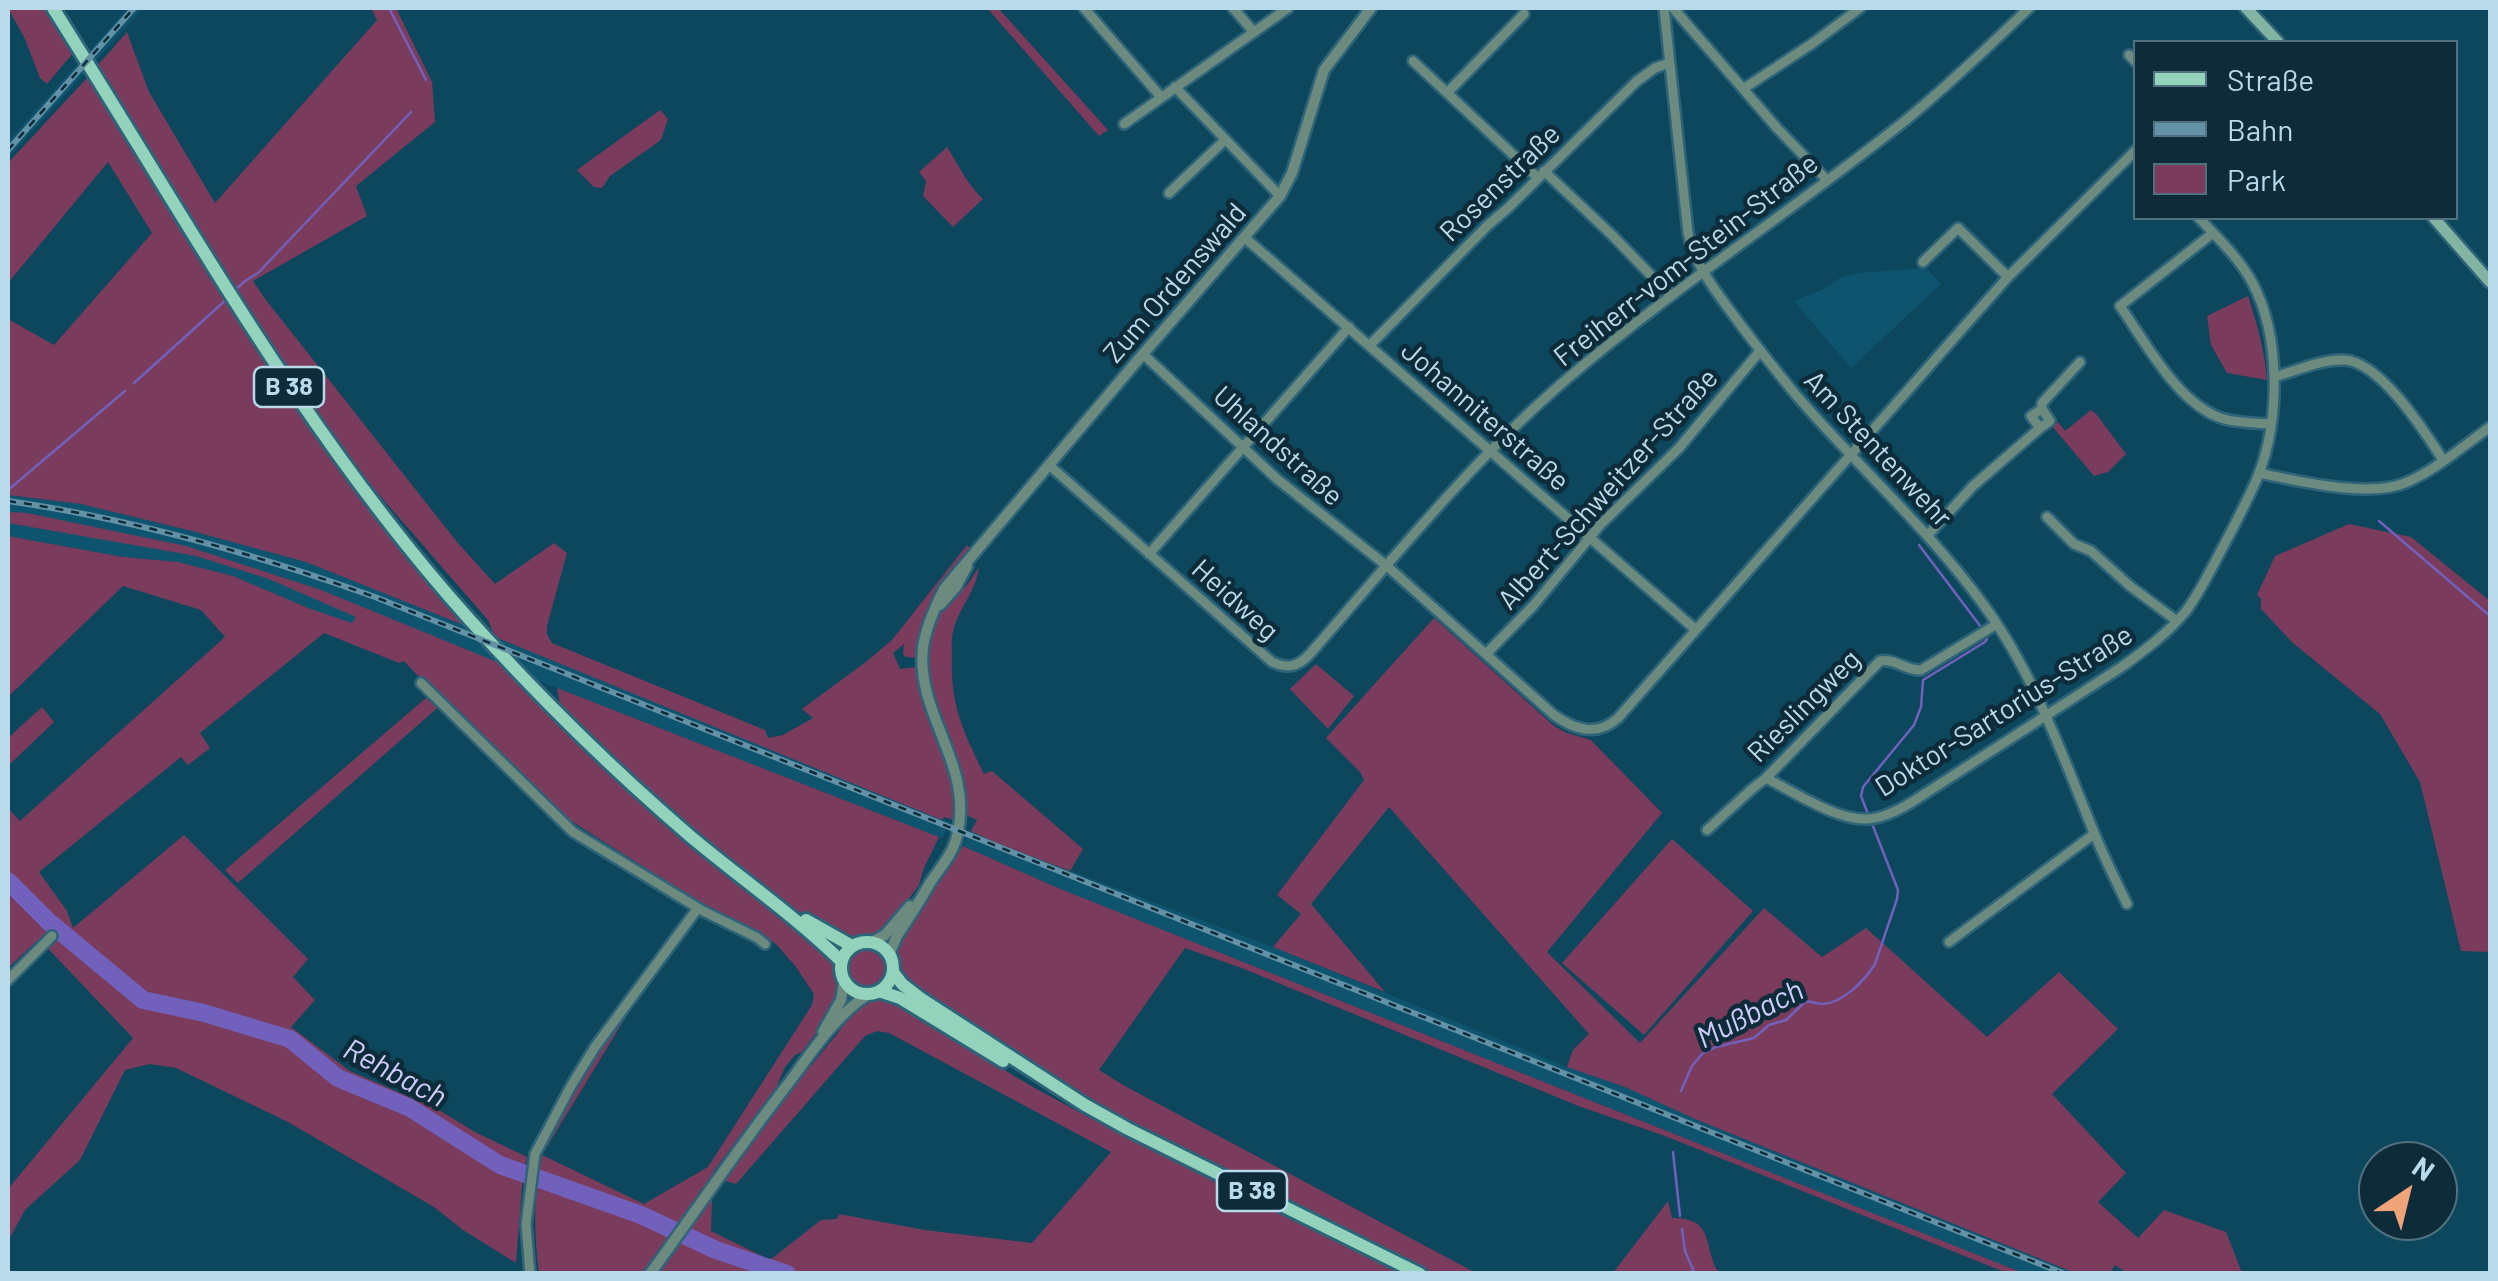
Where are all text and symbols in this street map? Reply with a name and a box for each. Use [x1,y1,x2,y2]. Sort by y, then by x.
legend [2133,40,2458,220]
text: Straße [2227,61,2314,97]
text: Bahn [2227,111,2293,147]
street label: Rosenstraße [1433,117,1567,249]
street label: Freiherr-vom-Stein-Straße [1547,146,1825,374]
text: Park [2227,161,2286,197]
street label: Zum Ordenswald [1097,196,1253,370]
street label: Johanniterstraße [1394,334,1576,498]
street label: Albert-Schweitzer-Straße [1491,362,1725,616]
street label: Am Stentenwehr [1797,364,1959,534]
road number: B 38 [254,367,324,407]
street label: Uhlandstraße [1206,379,1350,513]
street label: Heidweg [1185,552,1285,648]
street label: Doktor-Sartorius-Straße [1869,618,2139,804]
street label: Rieslingweg [1741,643,1867,769]
water label: Mußbach [1691,972,1809,1056]
water label: Rehbach [337,1031,453,1115]
north arrow [2358,1141,2458,1241]
text: N [2407,1149,2441,1187]
road number: B 38 [1217,1171,1287,1211]

